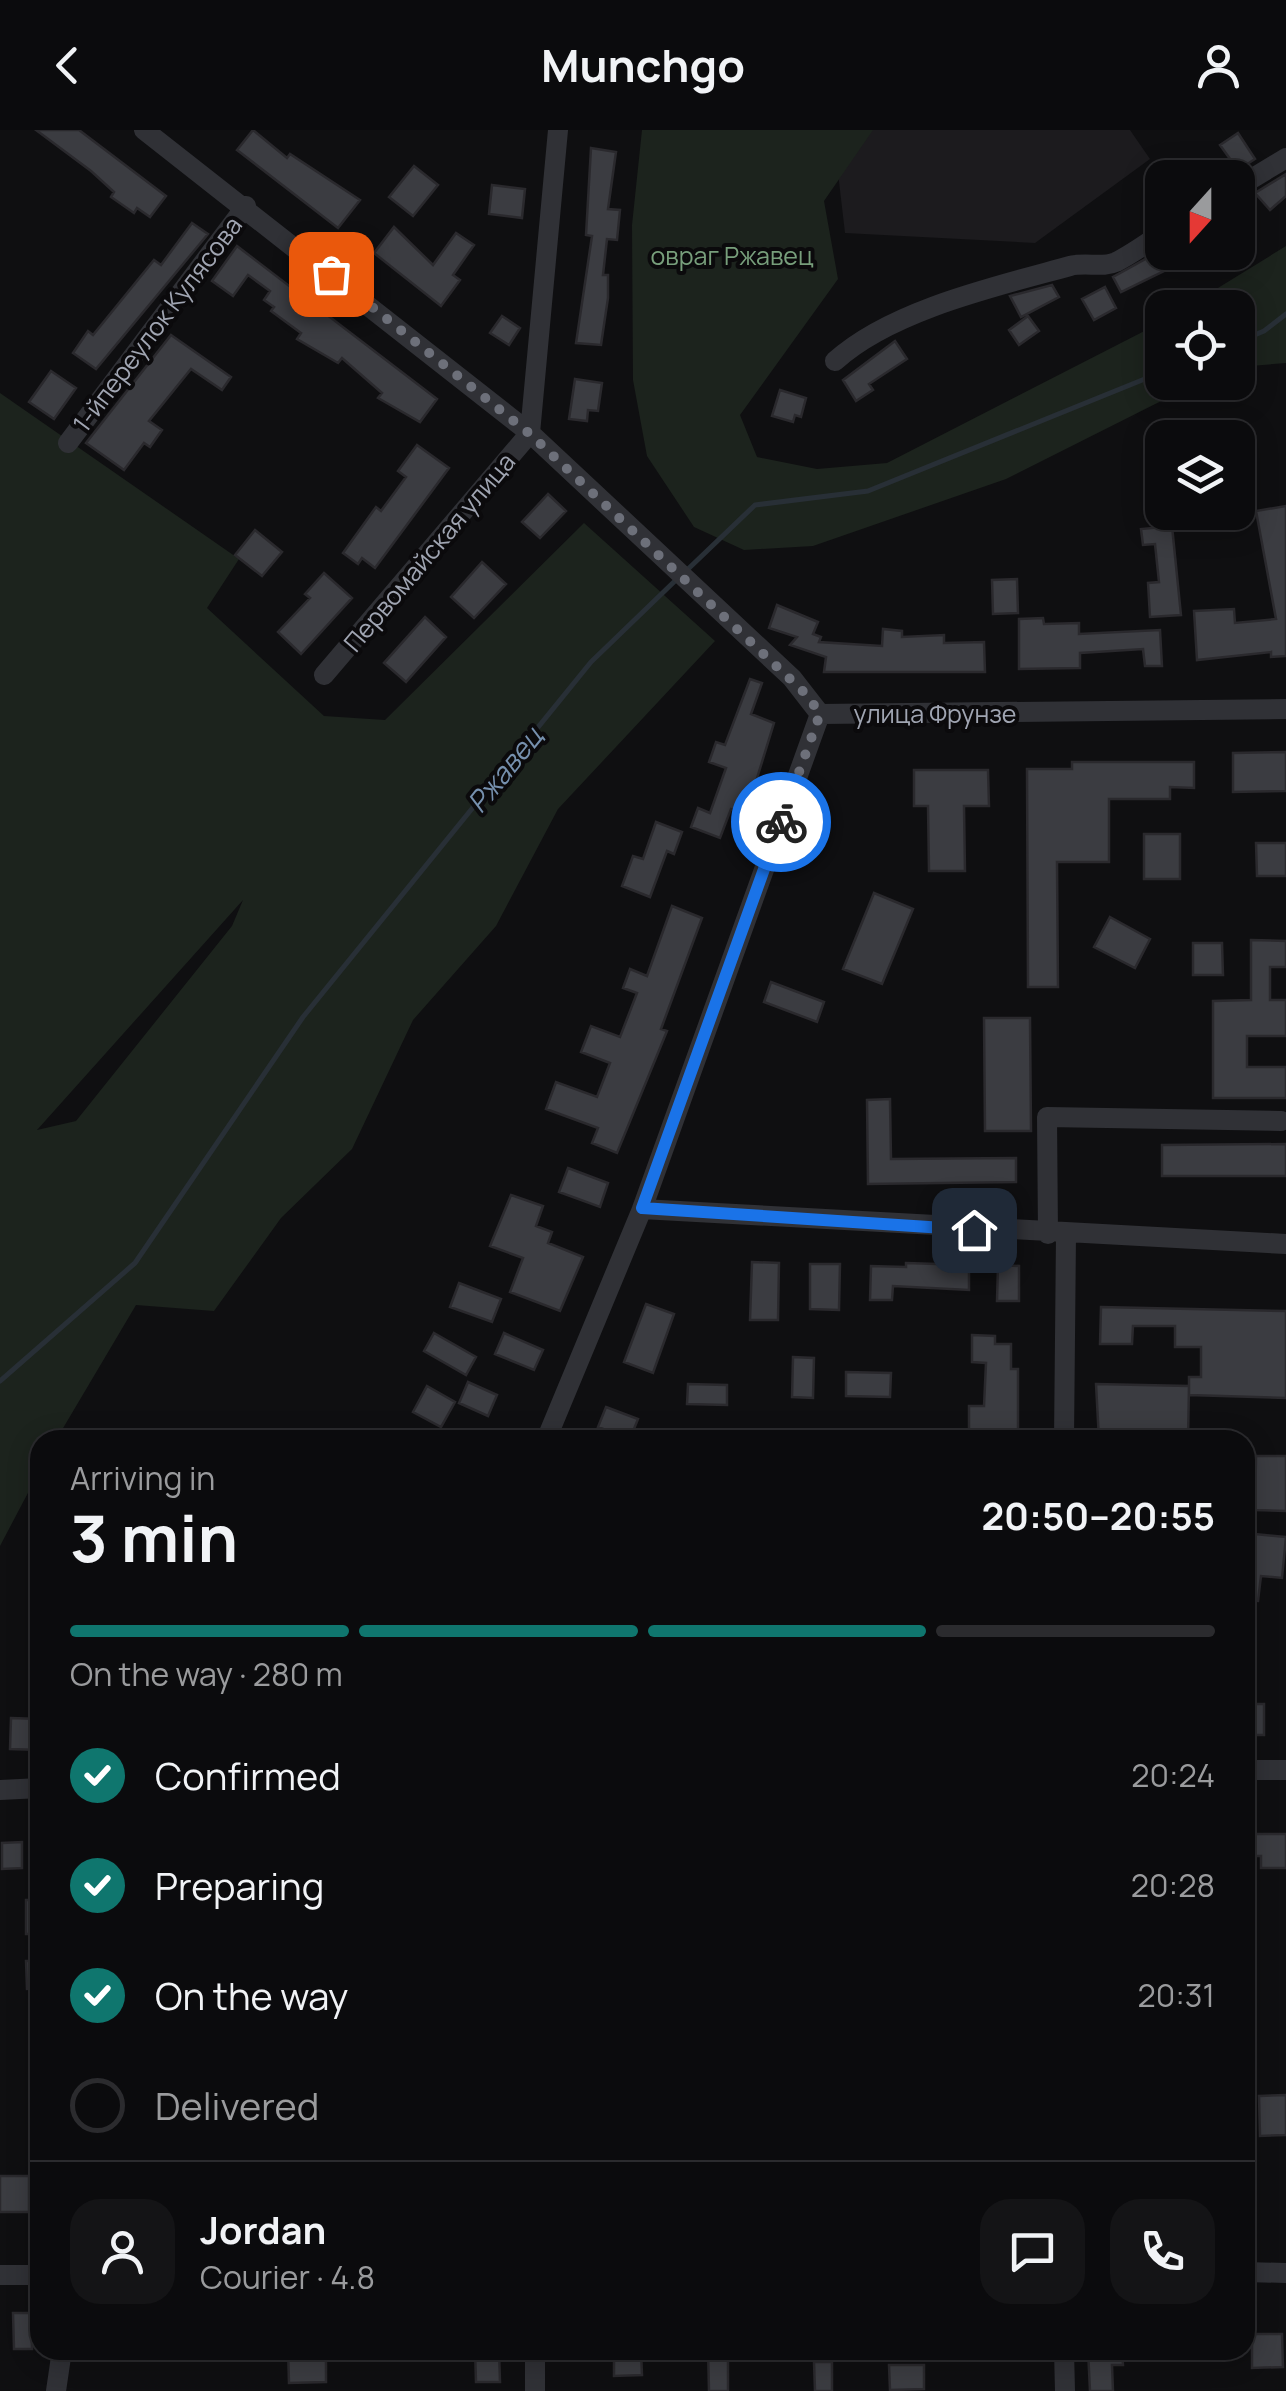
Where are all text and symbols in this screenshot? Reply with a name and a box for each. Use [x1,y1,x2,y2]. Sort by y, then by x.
text: Munchgo [541,34,745,96]
icon: back [40,38,95,93]
icon: person [1191,38,1246,93]
north arrow [1145,160,1255,270]
map controls [1145,160,1255,530]
street label: 1-йпереулок Кулясова [64,209,250,439]
pin [289,232,374,317]
park label: овраг Ржавец [651,238,814,273]
icon: bag [304,247,359,302]
button: locate [1145,290,1255,400]
button: layers [1145,420,1255,530]
street label: Первомайская улица [335,445,523,659]
street label: улица Фрунзе [854,696,1016,731]
water label: Ржавец [458,718,551,820]
courier [731,772,831,872]
icon: bike [754,795,809,850]
pin [932,1188,1017,1273]
icon: home [947,1203,1002,1258]
text: Arriving in [70,1456,215,1500]
text: 20:50–20:55 [981,1489,1215,1541]
text: 3 min [70,1493,238,1582]
text: On the way · 280 m [70,1652,343,1696]
icon: check [70,1748,125,1803]
text: Confirmed [155,1749,341,1801]
text: 20:24 [1131,1753,1215,1797]
icon: check [70,1858,125,1913]
text: Preparing [155,1859,324,1911]
text: 20:28 [1131,1863,1215,1907]
icon: check [70,1968,125,2023]
text: On the way [155,1969,348,2021]
text: 20:31 [1137,1973,1215,2017]
text: Delivered [155,2079,319,2131]
button: person [70,2199,175,2304]
button: chat [980,2199,1085,2304]
button: phone [1110,2199,1215,2304]
text: Jordan [200,2203,326,2255]
text: Courier · 4.8 [200,2255,375,2299]

